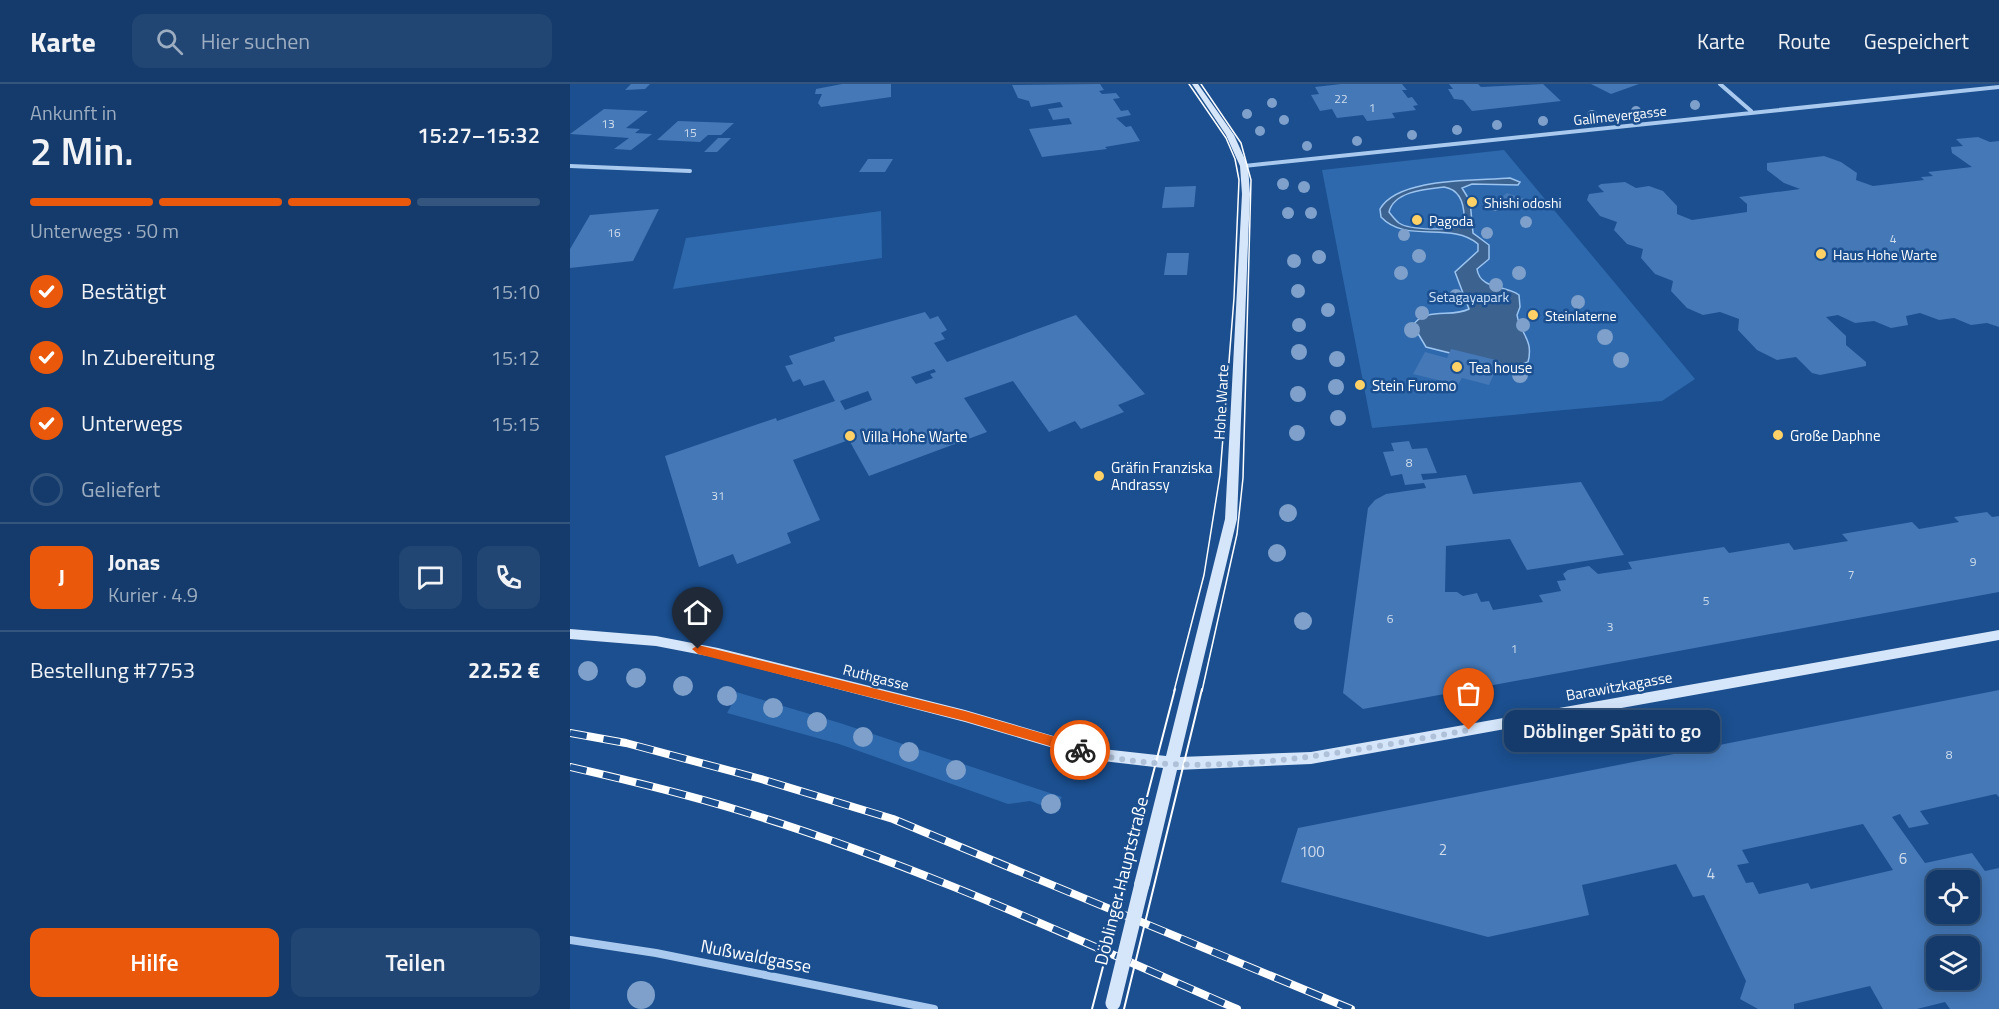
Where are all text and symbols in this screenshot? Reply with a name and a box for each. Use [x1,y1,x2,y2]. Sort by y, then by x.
search box [132,14,552,68]
text: Karte [30,20,96,63]
text: Hier suchen [201,24,310,58]
icon: search [153,25,186,58]
text: Karte [1697,25,1745,57]
text: Route [1778,25,1831,57]
text: Gespeichert [1864,25,1969,57]
house number: 22 [1334,89,1348,108]
text: Ankunft in [30,97,117,128]
house number: 1 [1369,98,1375,117]
street label: Gallmeyergasse [1572,100,1668,130]
house number: 13 [601,114,615,133]
text: 15:27–15:32 [417,118,540,152]
text: 2 Min. [30,121,134,180]
house number: 15 [683,123,697,142]
place label: Shishi odoshi [1484,192,1562,213]
marker: Shishi odoshi [1465,195,1479,209]
place label: Pagoda [1429,210,1473,231]
marker: Pagoda [1410,213,1424,227]
text: Unterwegs · 50 m [30,215,179,246]
house number: 16 [607,223,621,242]
house number: 4 [1890,229,1897,248]
place label: Haus Hohe Warte [1833,244,1937,265]
marker: Haus Hohe Warte [1814,247,1828,261]
text: Bestätigt [81,274,166,308]
icon: check [30,275,63,308]
text: 15:10 [491,276,540,307]
park label: Setagayapark [1429,286,1509,307]
place label: Steinlaterne [1545,305,1617,326]
marker: Steinlaterne [1526,308,1540,322]
text: In Zubereitung [81,340,215,374]
icon: check [30,341,63,374]
text: 15:12 [491,342,540,373]
place label: Tea house [1469,356,1532,379]
marker: Tea house [1450,360,1464,374]
street label: Hohe Warte [1208,364,1234,440]
place label: Stein Furomo [1372,374,1457,397]
marker: Stein Furomo [1353,378,1367,392]
text: Unterwegs [81,406,183,440]
icon: check [30,407,63,440]
text: 15:15 [491,408,540,439]
place label: Große Daphne [1790,424,1880,447]
place label: Villa Hohe Warte [862,425,967,448]
marker: Große Daphne [1771,428,1785,442]
marker: Villa Hohe Warte [843,429,857,443]
house number: 8 [1406,453,1413,472]
place label: Gräfin Franziska Andrassy [1111,456,1213,496]
marker: Gräfin Franziska Andrassy [1092,469,1106,483]
text: Geliefert [81,472,160,506]
house number: 31 [711,486,725,505]
text: Jonas [108,545,160,579]
button: chat [399,546,462,609]
button: phone [477,546,540,609]
house number: 9 [1970,552,1977,571]
text: J [58,560,65,594]
house number: 7 [1848,565,1854,584]
text: Kurier · 4.9 [108,579,198,610]
pin [672,587,723,649]
house number: 5 [1703,591,1710,610]
icon: home [681,596,714,629]
house number: 6 [1387,609,1394,628]
house number: 3 [1607,617,1613,636]
house number: 1 [1511,639,1517,658]
text: Bestellung #7753 [30,653,195,687]
text: 22.52 € [468,653,540,687]
street label: Ruthgasse [841,658,911,696]
street label: Barawitzkagasse [1564,665,1674,707]
pin [1443,668,1494,730]
icon: bag [1452,677,1485,710]
callout: Döblinger Späti to go [1505,709,1721,751]
text: Döblinger Späti to go [1523,715,1701,746]
courier [1050,720,1110,780]
icon: bike [1064,734,1097,767]
house number: 8 [1946,745,1953,764]
street label: Döblinger Hauptstraße [1087,794,1155,968]
house number: 2 [1439,838,1447,861]
house number: 100 [1299,840,1325,863]
house number: 6 [1899,847,1907,870]
house number: 4 [1707,862,1715,885]
map controls [1926,870,1980,990]
button: locate [1926,870,1980,924]
button: Hilfe [30,928,279,997]
button: Teilen [291,928,540,997]
street label: Nußwaldgasse [698,932,814,980]
button: layers [1926,936,1980,990]

